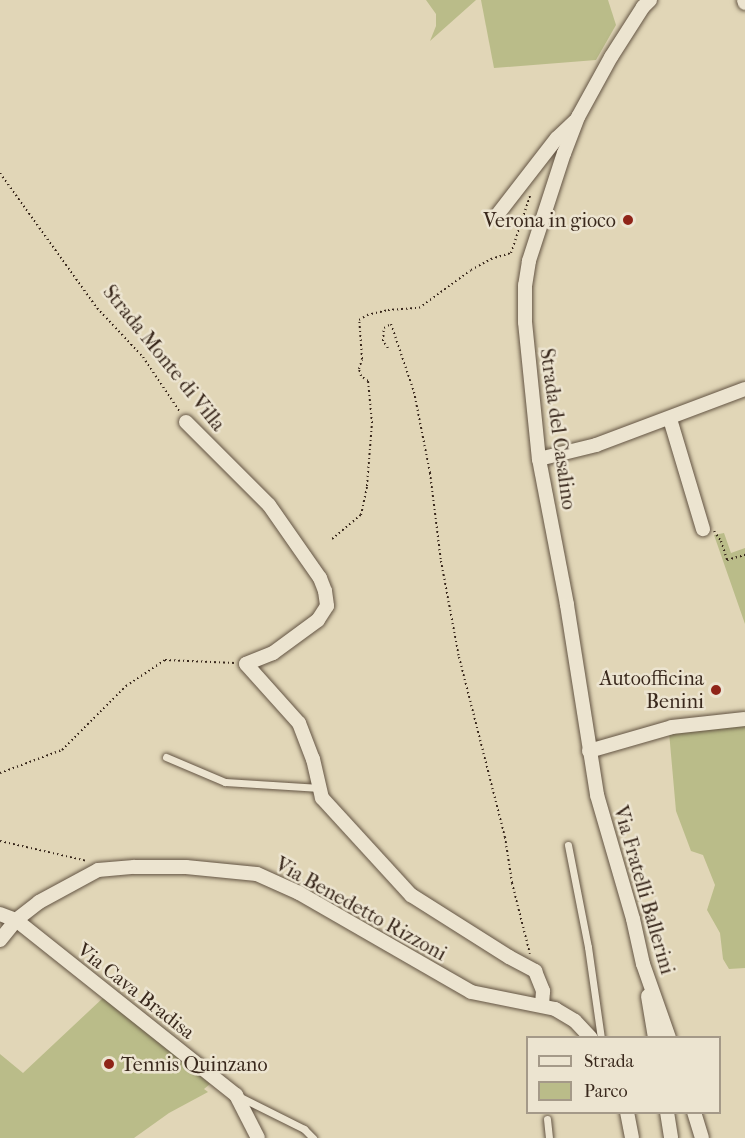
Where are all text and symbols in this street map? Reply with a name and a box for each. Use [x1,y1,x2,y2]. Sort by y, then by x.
place label: Verona in gioco [483,208,616,232]
marker: Verona in gioco [621,213,635,227]
street label: Strada Monte di Villa [98,280,230,436]
street label: Strada del Casalino [535,347,581,511]
place label: Autoofficina Benini [599,666,704,713]
marker: Autoofficina Benini [709,683,723,697]
street label: Via Fratelli Ballerini [608,803,680,977]
street label: Via Benedetto Rizzoni [271,852,451,966]
street label: Via Cava Bradisa [73,938,199,1044]
legend [526,1036,721,1114]
text: Strada [584,1051,634,1072]
place label: Tennis Quinzano [121,1052,268,1076]
marker: Tennis Quinzano [102,1057,116,1071]
text: Parco [584,1081,628,1102]

